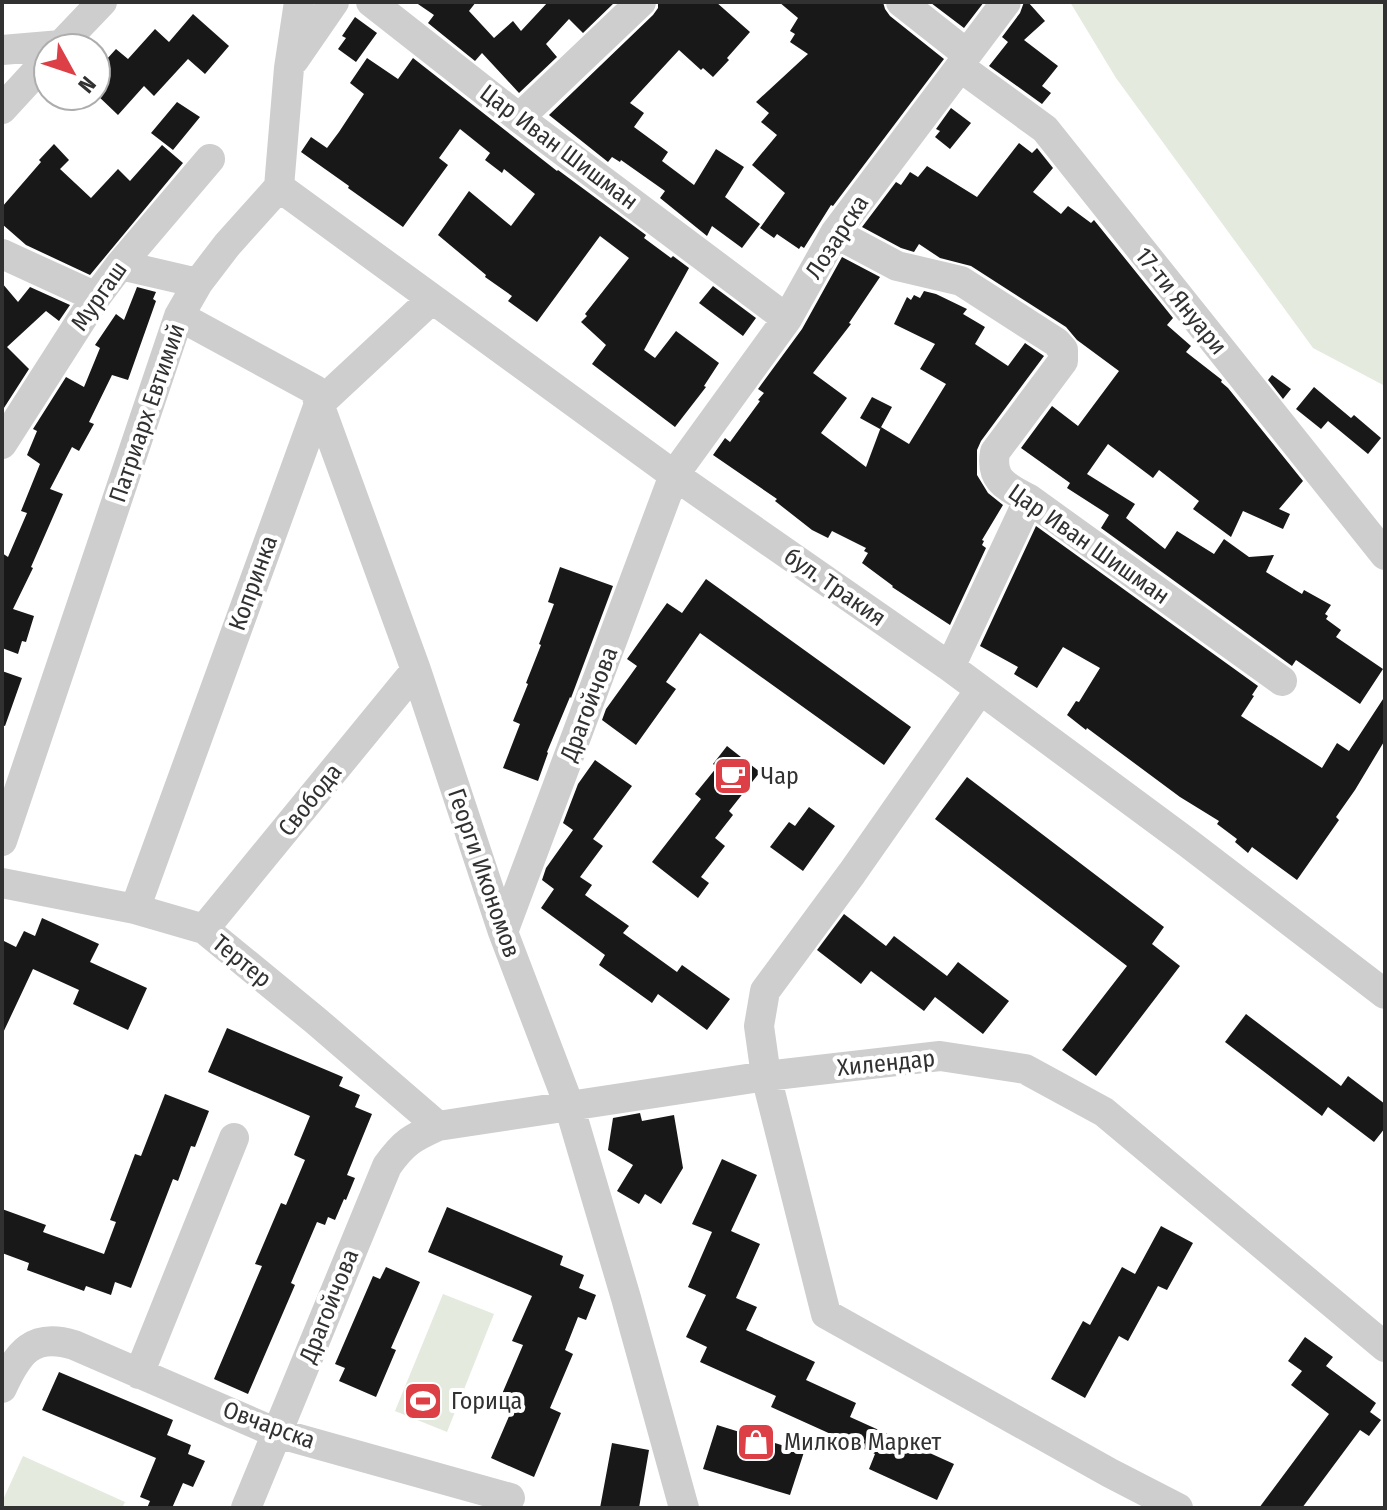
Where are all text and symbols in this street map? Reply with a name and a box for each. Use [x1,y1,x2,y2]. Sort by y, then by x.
north arrow [32,32,112,112]
text: N [72,71,102,98]
street label: Цар Иван Шишман [475,79,643,215]
street label: Лозарска [800,190,874,284]
street label: 17-ти Януари [1129,242,1233,360]
street label: Мургаш [65,256,133,336]
street label: Патриарх Евтимий [103,320,191,506]
street label: Цар Иван Шишман [1003,478,1175,610]
street label: Копринка [223,532,283,634]
street label: бул. Тракия [779,542,891,632]
street label: Драгойчова [554,643,624,766]
cafe icon: Чар [712,755,754,797]
street label: Свобода [272,758,348,842]
place label: Чар [761,762,799,790]
street label: Георги Икономов [442,785,526,961]
street label: Тертер [207,929,277,993]
street label: Хилендар [836,1044,936,1082]
street label: Драгойчова [293,1245,364,1368]
sports icon: Горица [402,1380,444,1422]
place label: Горица [451,1387,522,1415]
street label: Овчарска [219,1395,319,1455]
shop icon: Милков Маркет [735,1421,777,1463]
place label: Милков Маркет [784,1428,942,1456]

